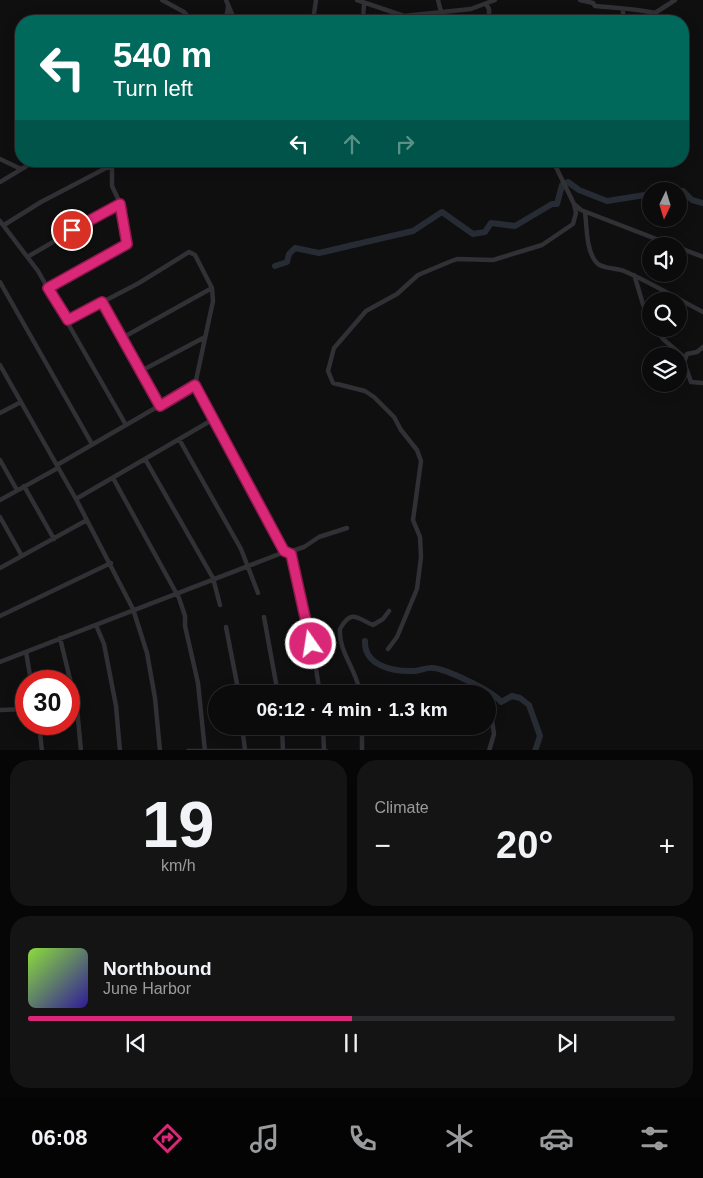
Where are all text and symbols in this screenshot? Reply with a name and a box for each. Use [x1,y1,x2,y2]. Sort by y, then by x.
icon: left [30,35,95,100]
text: 540 m [113,35,212,74]
text: Turn left [113,76,193,101]
icon: left [285,130,313,158]
icon: ahead [338,130,366,158]
icon: right [391,130,419,158]
north arrow [642,182,688,228]
map controls [642,182,687,392]
pin [51,209,93,251]
icon: arrive [58,216,86,244]
button: sound [642,237,687,282]
button: search [642,292,687,337]
button: layers [642,347,687,392]
position arrow [284,617,336,669]
speed limit sign: 30 [15,670,80,735]
text: 06:12 · 4 min · 1.3 km [256,699,448,720]
text: 19 [142,788,214,861]
text: Climate [375,799,429,816]
text: 20° [496,824,553,866]
text: − [375,830,391,861]
text: + [659,830,675,861]
text: km/h [161,857,196,874]
text: Northbound [103,958,212,979]
text: June Harbor [103,980,191,997]
icon: previous [122,1029,150,1057]
icon: pause [337,1029,365,1057]
icon: next [553,1029,581,1057]
icon: directions [150,1121,185,1156]
icon: music [247,1121,282,1156]
icon: phone [345,1121,380,1156]
icon: climate [442,1121,477,1156]
icon: car [539,1121,574,1156]
icon: filters [637,1121,672,1156]
text: 06:08 [31,1125,87,1150]

